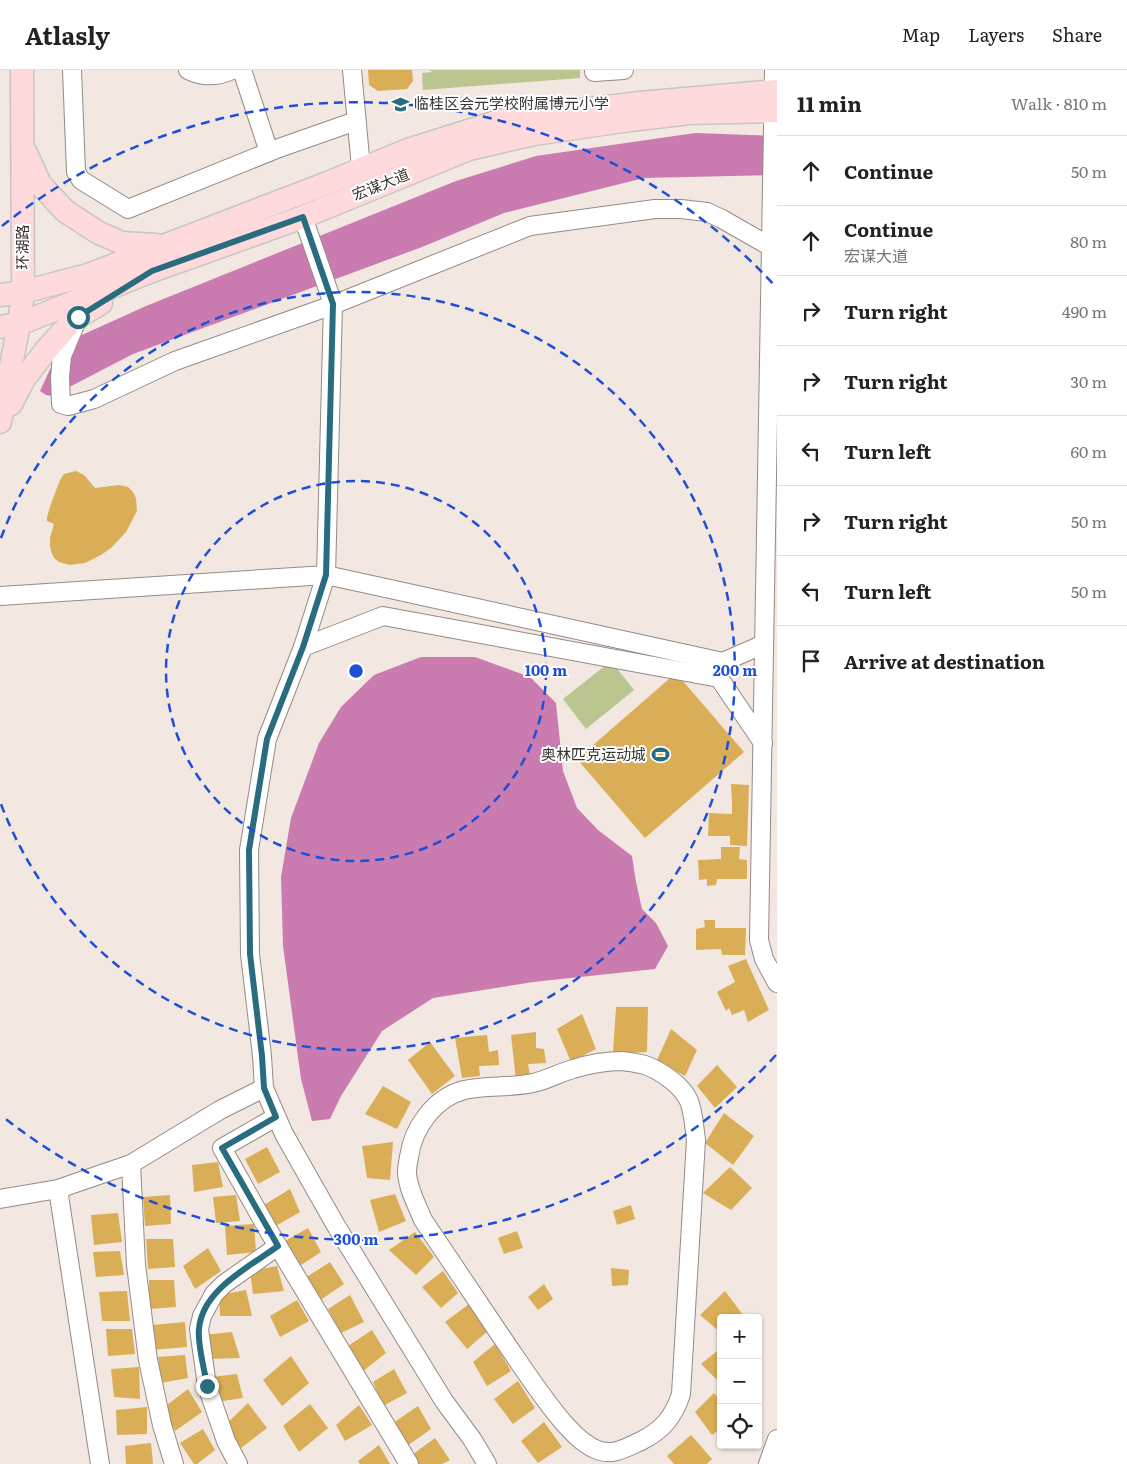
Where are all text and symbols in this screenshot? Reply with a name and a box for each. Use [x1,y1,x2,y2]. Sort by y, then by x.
text: Atlasly [25,17,110,52]
text: Map [902,21,940,48]
text: Layers [968,21,1024,48]
text: Share [1052,21,1102,48]
text: 11 min [797,87,862,118]
place label: 临桂区会元学校附属博元小学 [414,91,609,114]
text: Walk · 810 m [1011,91,1107,115]
school or university icon: 临桂区会元学校附属博元小学 [390,94,410,114]
icon: ahead [797,157,825,185]
text: Continue [844,157,933,185]
text: 50 m [1071,159,1107,183]
street label: 宏谋大道 [348,162,413,206]
text: Continue [844,215,933,243]
street label: 环湖路 [10,224,33,270]
icon: ahead [797,227,825,255]
text: 80 m [1070,229,1107,253]
text: 宏谋大道 [844,243,908,267]
icon: right [797,297,825,325]
text: Turn right [844,297,948,325]
text: 490 m [1062,299,1107,323]
route start [67,306,90,329]
icon: right [797,367,825,395]
text: Turn right [844,367,948,395]
text: 30 m [1070,369,1107,393]
icon: left [797,437,825,465]
text: Turn left [844,437,931,465]
text: 60 m [1070,439,1107,463]
icon: right [797,507,825,535]
text: Turn right [844,507,948,535]
text: 50 m [1071,509,1107,533]
icon: left [797,577,825,605]
text: Turn left [844,577,931,605]
text: 50 m [1071,579,1107,603]
icon: arrive [797,647,825,675]
text: Arrive at destination [844,647,1045,675]
text: 100 m [525,658,567,681]
text: 200 m [713,658,757,681]
centre of rings [347,662,365,680]
place label: 奥林匹克运动城 [541,742,646,765]
sports icon: 奥林匹克运动城 [650,745,670,765]
text: 300 m [334,1227,378,1250]
map controls [717,1314,762,1449]
button: + [717,1314,762,1359]
button: − [717,1359,762,1404]
route end [196,1375,219,1398]
button: locate [717,1404,762,1449]

